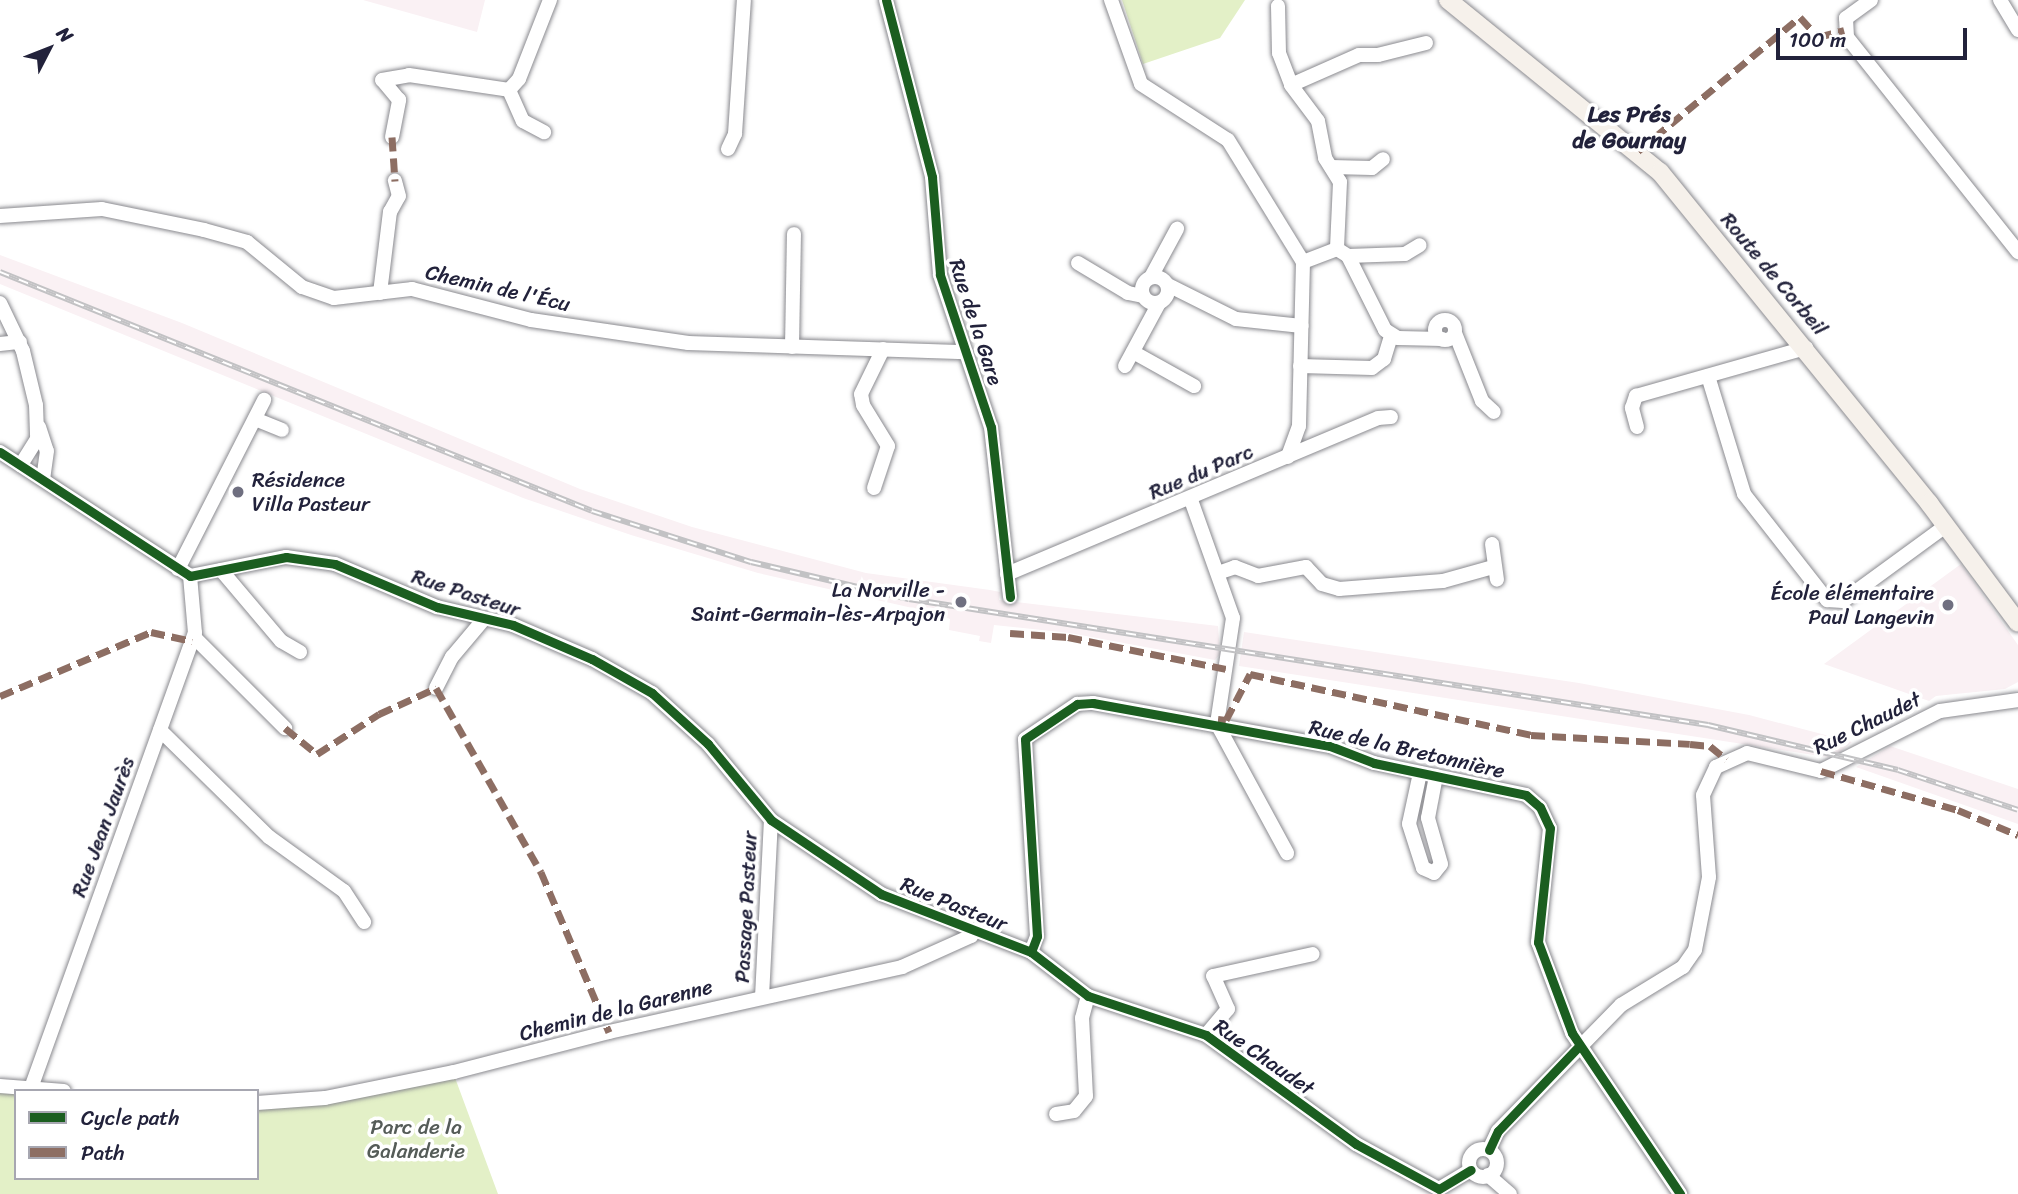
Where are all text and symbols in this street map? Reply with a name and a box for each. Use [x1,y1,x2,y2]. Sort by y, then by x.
north arrow [14,14,84,84]
scale bar [1780,14,1971,58]
text: N [48,19,82,51]
text: 100 m [1789,21,1846,59]
district label: Les Prés de Gournay [1572,101,1686,155]
street label: Route de Corbeil [1715,207,1833,341]
street label: Rue de la Gare [944,255,1008,389]
street label: Chemin de l'Écu [423,259,573,317]
street label: Rue du Parc [1145,439,1257,505]
place label: Résidence Villa Pasteur [252,467,371,517]
marker: Résidence Villa Pasteur [230,484,246,500]
street label: Rue Pasteur [408,564,524,622]
place label: La Norville - Saint-Germain-lès-Arpajon [691,577,945,627]
place label: École élémentaire Paul Langevin [1768,580,1934,630]
marker: La Norville - Saint-Germain-lès-Arpajon [951,592,971,612]
marker: École élémentaire Paul Langevin [1940,597,1956,613]
street label: Rue Chaudet [1809,686,1925,760]
street label: Rue de la Bretonnière [1306,714,1508,784]
street label: Rue Jean Jaurès [66,753,140,901]
street label: Passage Pasteur [729,830,763,984]
street label: Rue Pasteur [897,871,1011,937]
street label: Chemin de la Garenne [516,974,716,1046]
street label: Rue Chaudet [1209,1013,1319,1101]
legend [14,1089,259,1180]
text: Cycle path [81,1099,180,1137]
park label: Parc de la Galanderie [367,1114,465,1164]
text: Path [81,1134,124,1172]

